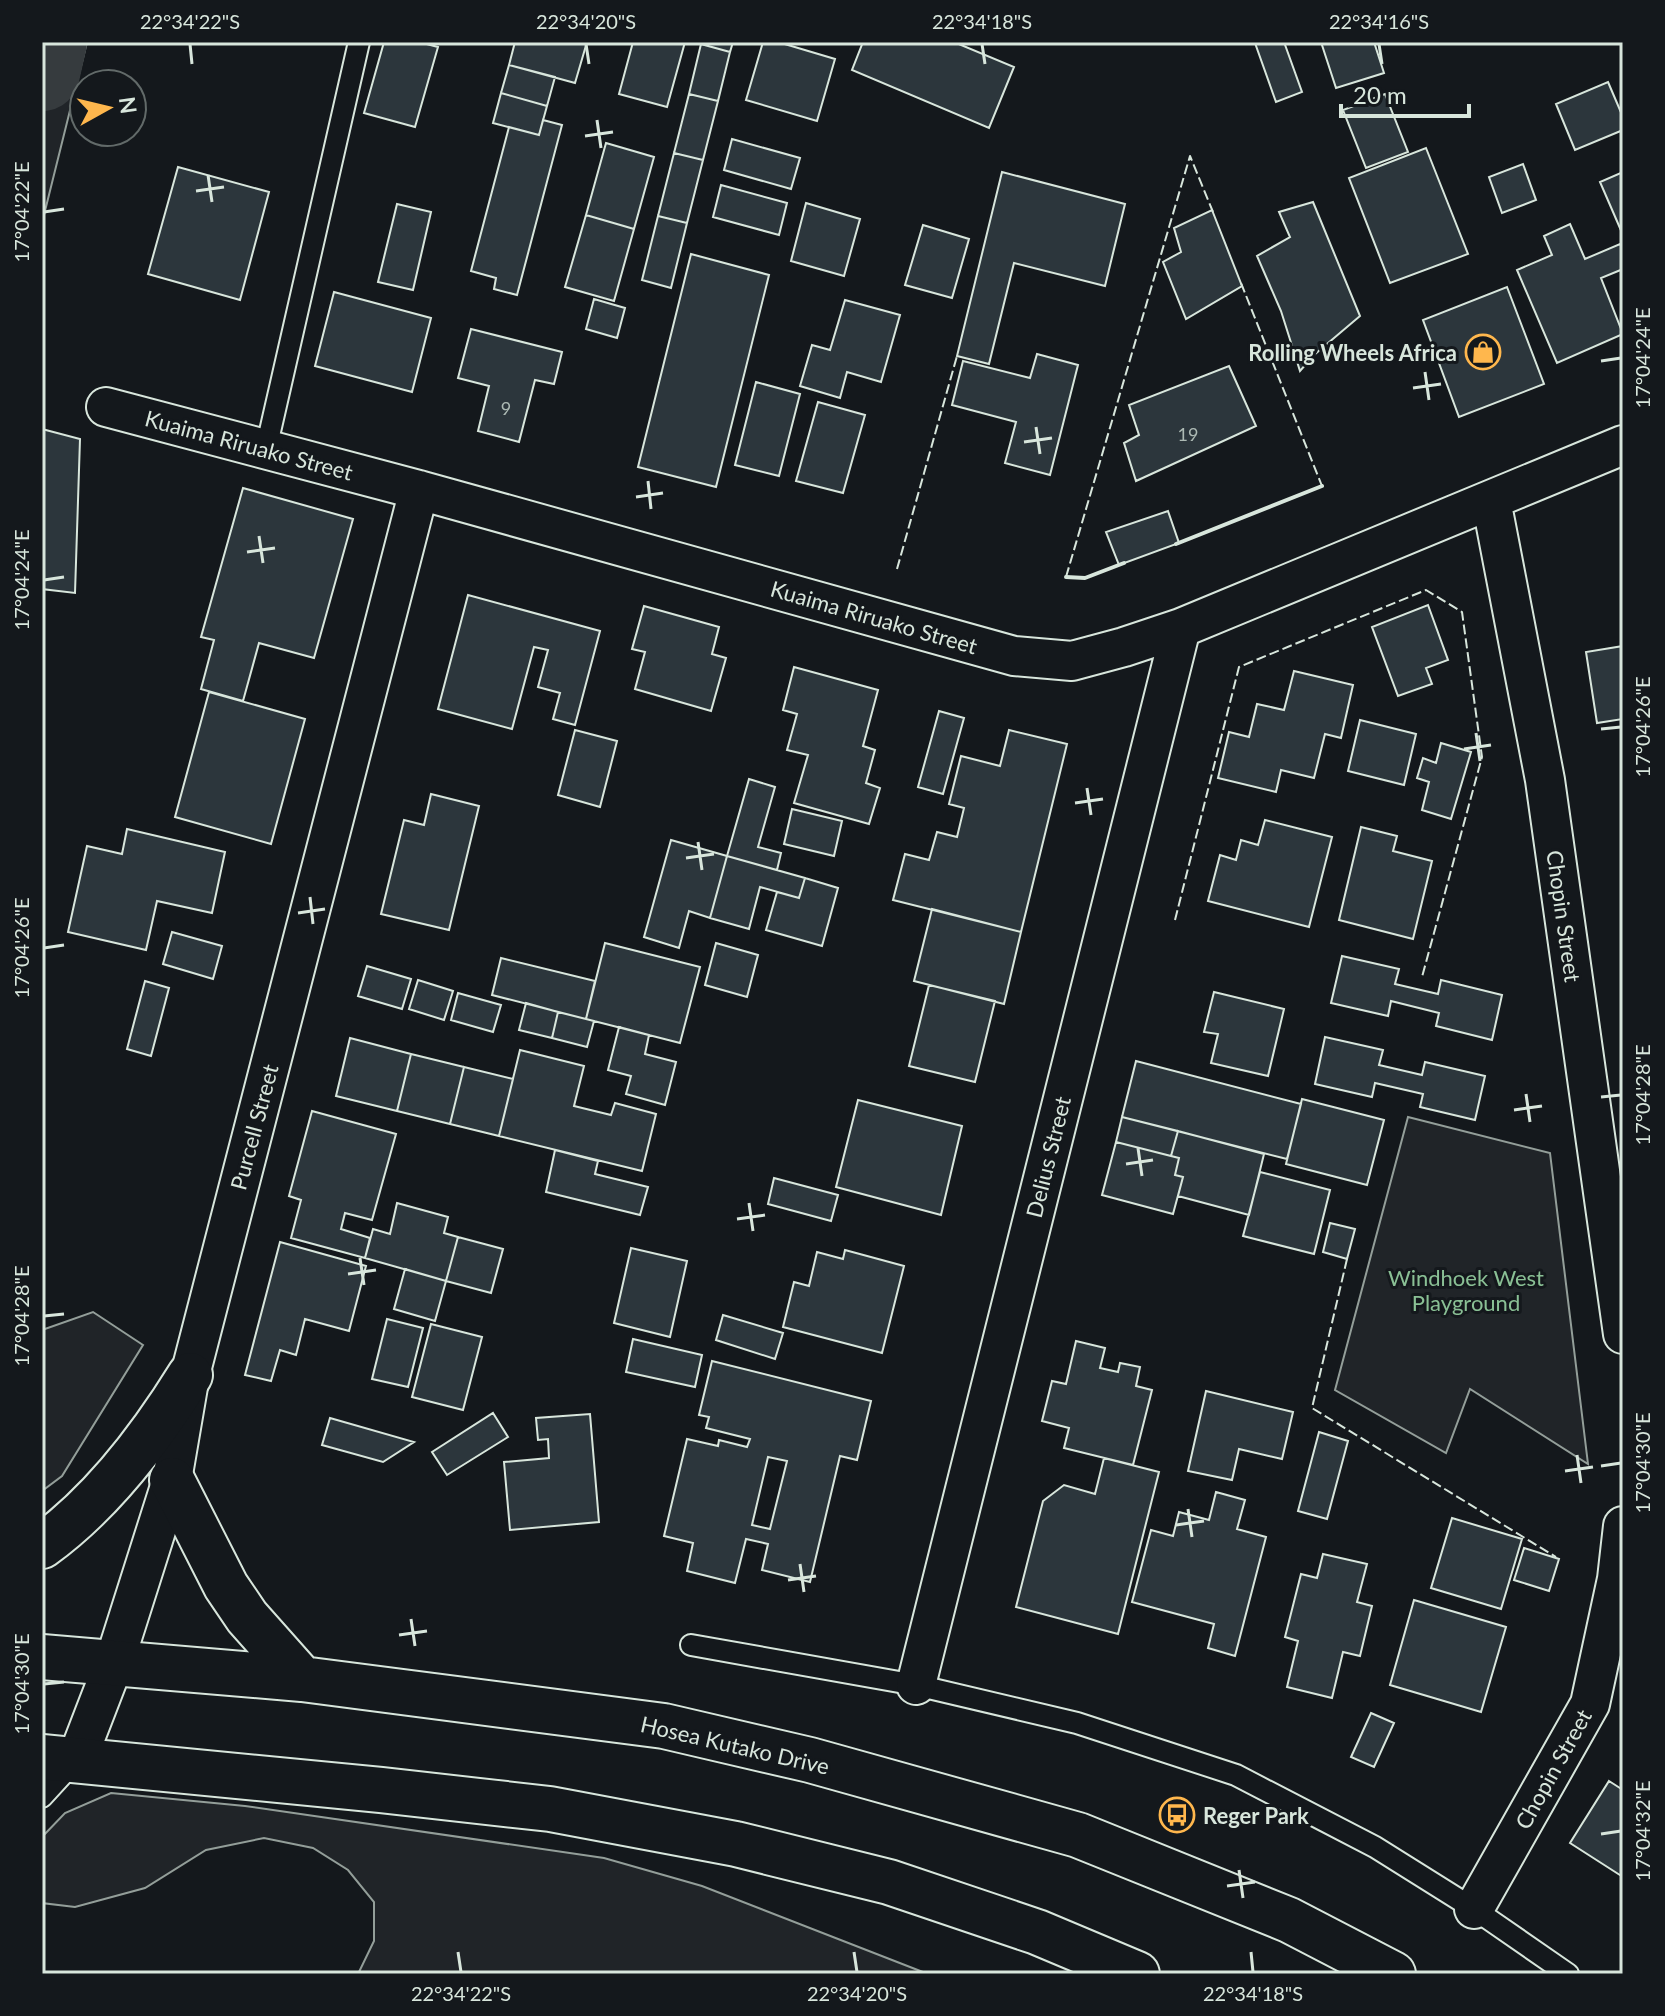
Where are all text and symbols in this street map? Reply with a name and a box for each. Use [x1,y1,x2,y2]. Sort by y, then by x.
text: 22°34'22"S [140,9,240,33]
text: 22°34'20"S [536,9,636,33]
text: 22°34'18"S [932,9,1032,33]
text: 22°34'16"S [1329,9,1429,33]
north arrow [68,68,148,148]
scale bar [1341,68,1469,118]
text: 20 m [1353,80,1407,109]
text: N [114,95,143,115]
text: 17°04'22"E [9,162,33,262]
text: 17°04'24"E [1630,308,1654,408]
shop icon: Rolling Wheels Africa [1464,333,1502,371]
place label: Rolling Wheels Africa [1248,339,1457,366]
house number: 9 [501,397,511,419]
street label: Kuaima Riruako Street [142,404,356,486]
house number: 19 [1178,423,1198,445]
text: 17°04'24"E [9,530,33,630]
street label: Kuaima Riruako Street [767,575,981,659]
text: 17°04'26"E [1630,677,1654,777]
street label: Chopin Street [1541,848,1587,984]
text: 17°04'26"E [9,898,33,998]
text: 17°04'28"E [1630,1045,1654,1145]
street label: Purcell Street [224,1061,284,1193]
street label: Delius Street [1020,1093,1076,1220]
park label: Windhoek West Playground [1388,1264,1544,1316]
text: 17°04'28"E [9,1266,33,1366]
text: 17°04'30"E [1630,1413,1654,1513]
text: 17°04'30"E [9,1634,33,1734]
street label: Chopin Street [1509,1704,1597,1834]
street label: Hosea Kutako Drive [638,1710,832,1780]
text: 17°04'32"E [1630,1781,1654,1881]
bus stop icon: Reger Park [1158,1796,1196,1834]
place label: Reger Park [1203,1802,1309,1829]
text: 22°34'22"S [411,1981,511,2005]
text: 22°34'20"S [807,1981,907,2005]
text: 22°34'18"S [1203,1981,1303,2005]

